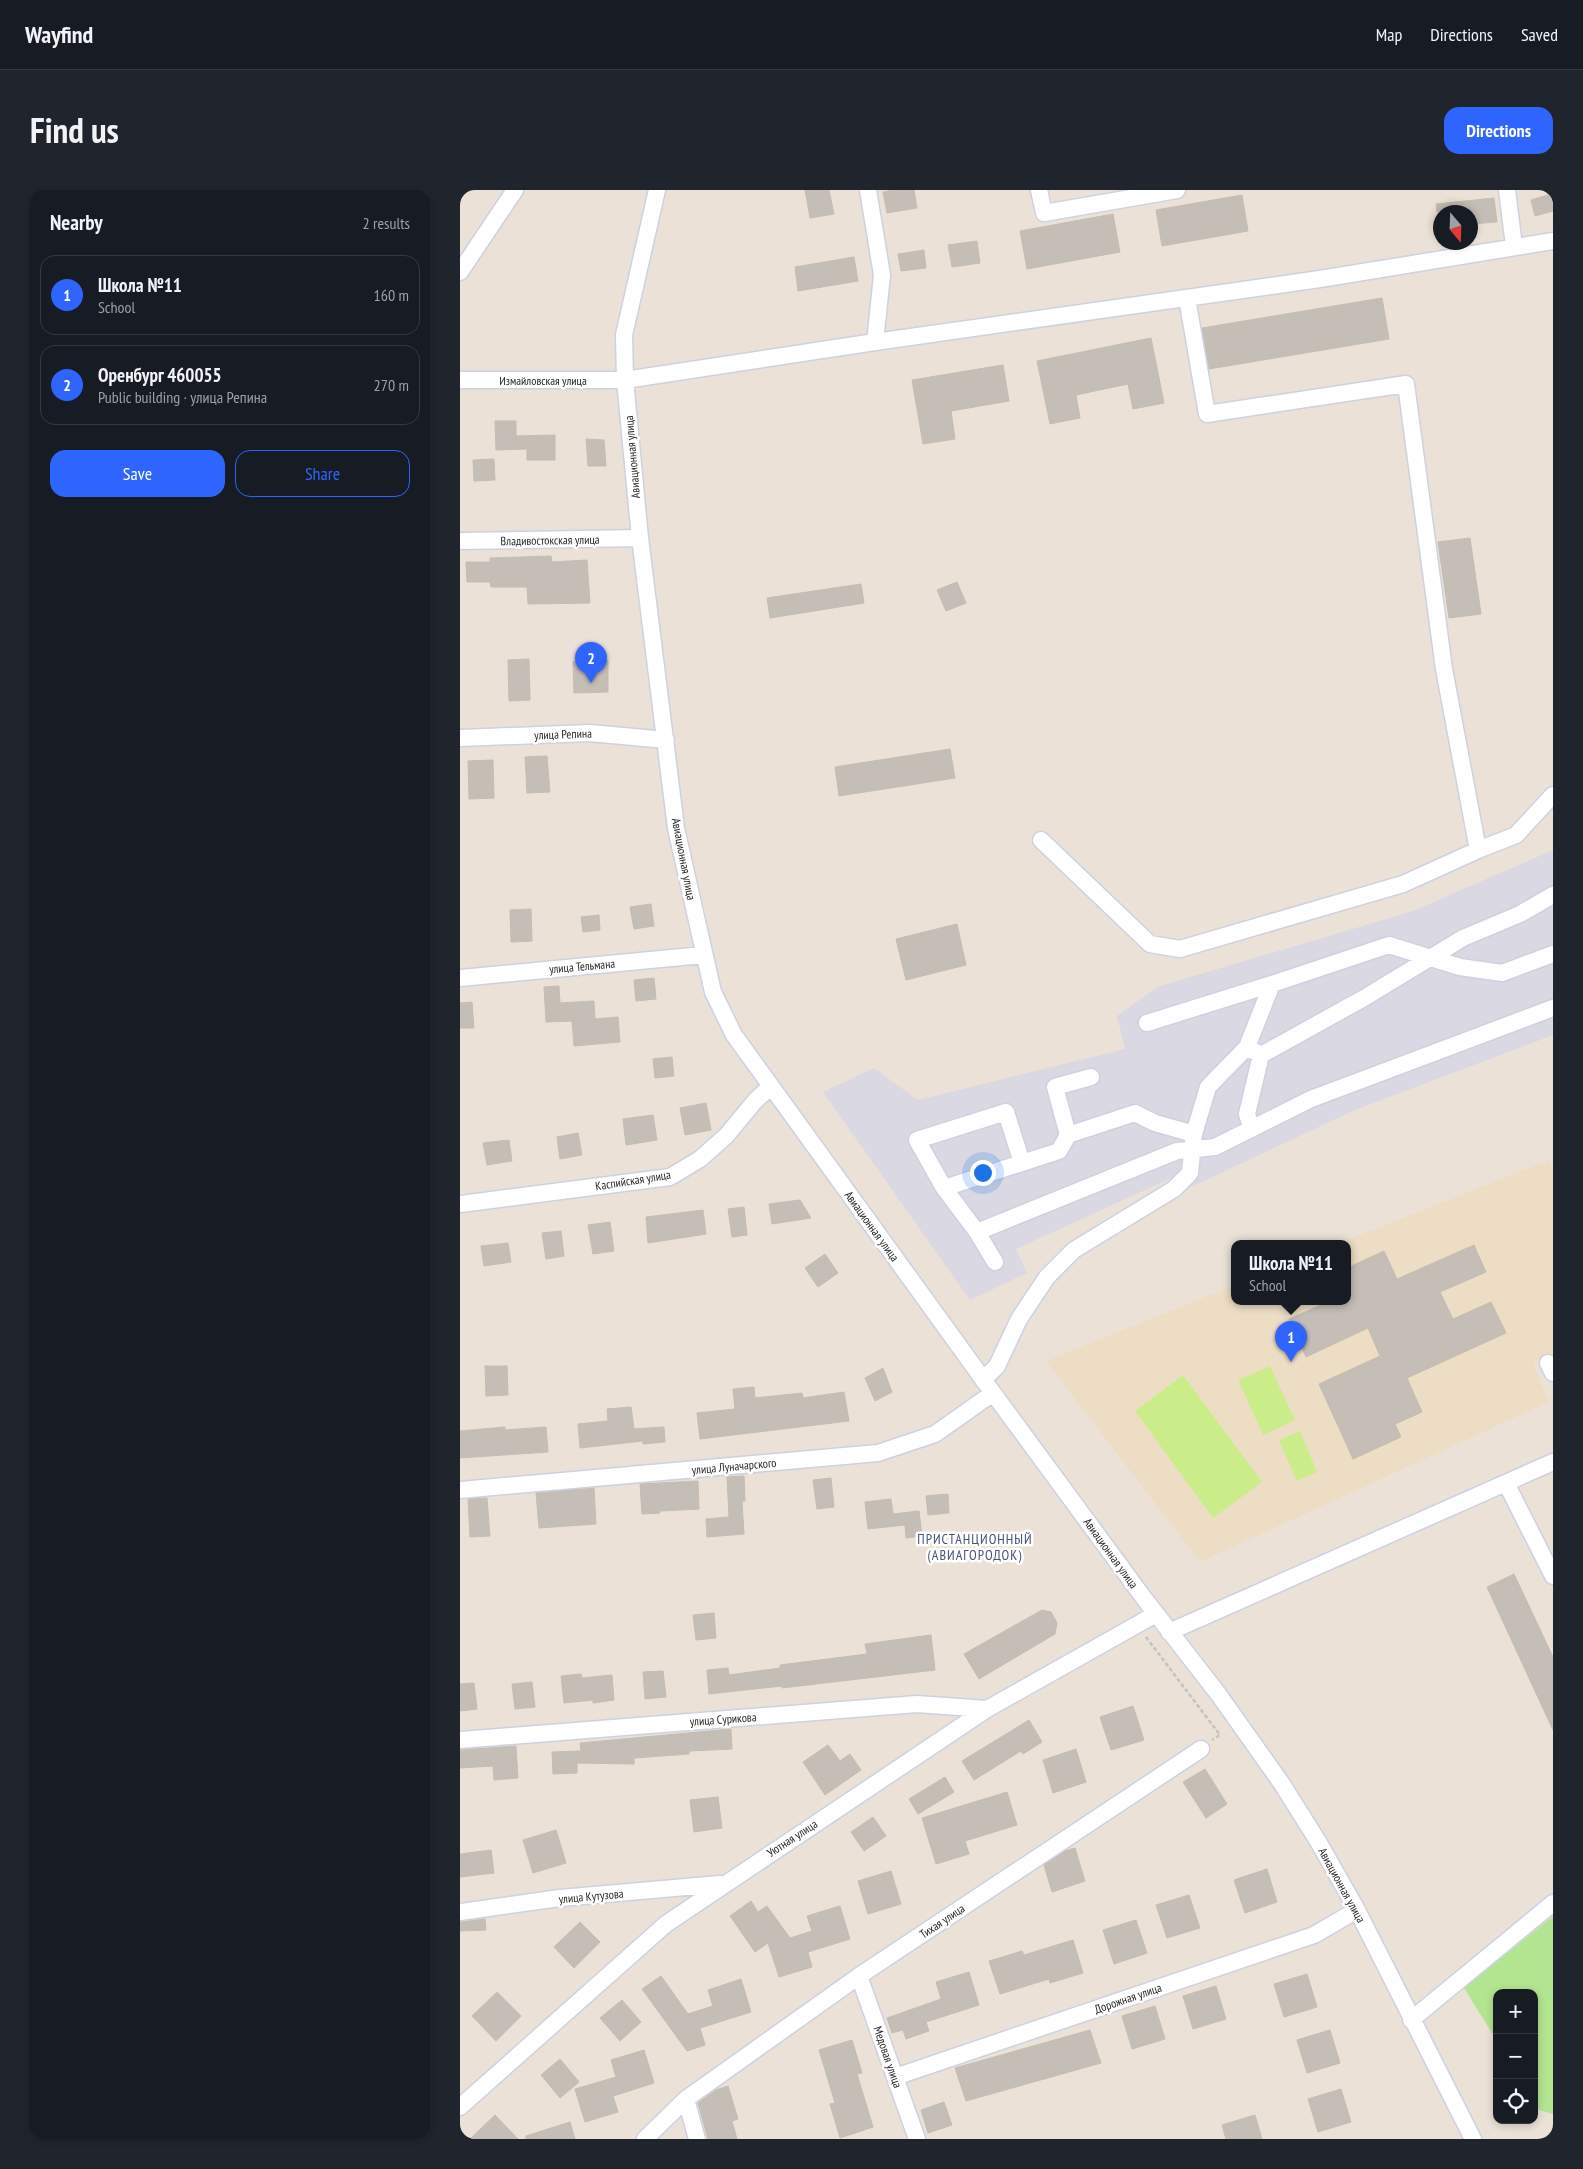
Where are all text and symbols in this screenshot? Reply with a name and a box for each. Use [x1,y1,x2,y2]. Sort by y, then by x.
text: Wayfind [25,19,93,50]
text: Map [1376,23,1402,46]
text: Directions [1430,23,1493,46]
text: Saved [1521,23,1558,46]
text: Find us [30,107,119,153]
button: Directions [1444,107,1553,154]
north arrow [1433,205,1478,250]
text: Nearby [50,209,103,236]
text: 2 results [363,213,410,233]
text: Школа №11 [98,273,182,297]
text: 1 [63,285,71,305]
text: 160 m [374,285,409,305]
text: School [98,297,135,317]
text: Оренбург 460055 [98,363,222,387]
street label: Измайловская улица [499,373,587,388]
text: 2 [63,375,71,395]
text: 270 m [374,375,409,395]
text: Public building · улица Репина [98,387,267,407]
street label: Авиационная улица [621,415,643,499]
button: Save [50,450,225,497]
button: Share [235,450,410,497]
street label: Владивостокская улица [500,532,600,548]
pin: 2 [575,642,607,683]
street label: улица Репина [534,725,592,743]
street label: Авиационная улица [669,817,699,902]
street label: улица Тельмана [548,956,616,976]
your location [970,1160,996,1186]
street label: Каспийская улица [594,1167,672,1193]
street label: Авиационная улица [841,1188,903,1264]
popup [1231,1240,1351,1305]
text: Школа №11 [1249,1251,1333,1275]
text: School [1249,1275,1286,1295]
pin: 1 [1275,1321,1307,1362]
street label: улица Луначарского [691,1455,777,1477]
street label: Авиационная улица [1080,1515,1142,1591]
district label: ПРИСТАНЦИОННЫЙ (АВИАГОРОДОК) [917,1530,1033,1564]
street label: улица Сурикова [689,1709,757,1729]
street label: Уютная улица [764,1816,820,1860]
street label: Авиационная улица [1315,1845,1369,1925]
street label: улица Кутузова [558,1886,624,1906]
street label: Тихая улица [917,1900,968,1941]
street label: Дорожная улица [1092,1979,1164,2016]
map controls [1493,1989,1538,2124]
button: + [1493,1989,1538,2034]
street label: Медовая улица [870,2024,906,2090]
button: − [1493,2034,1538,2079]
button: locate [1493,2079,1538,2124]

